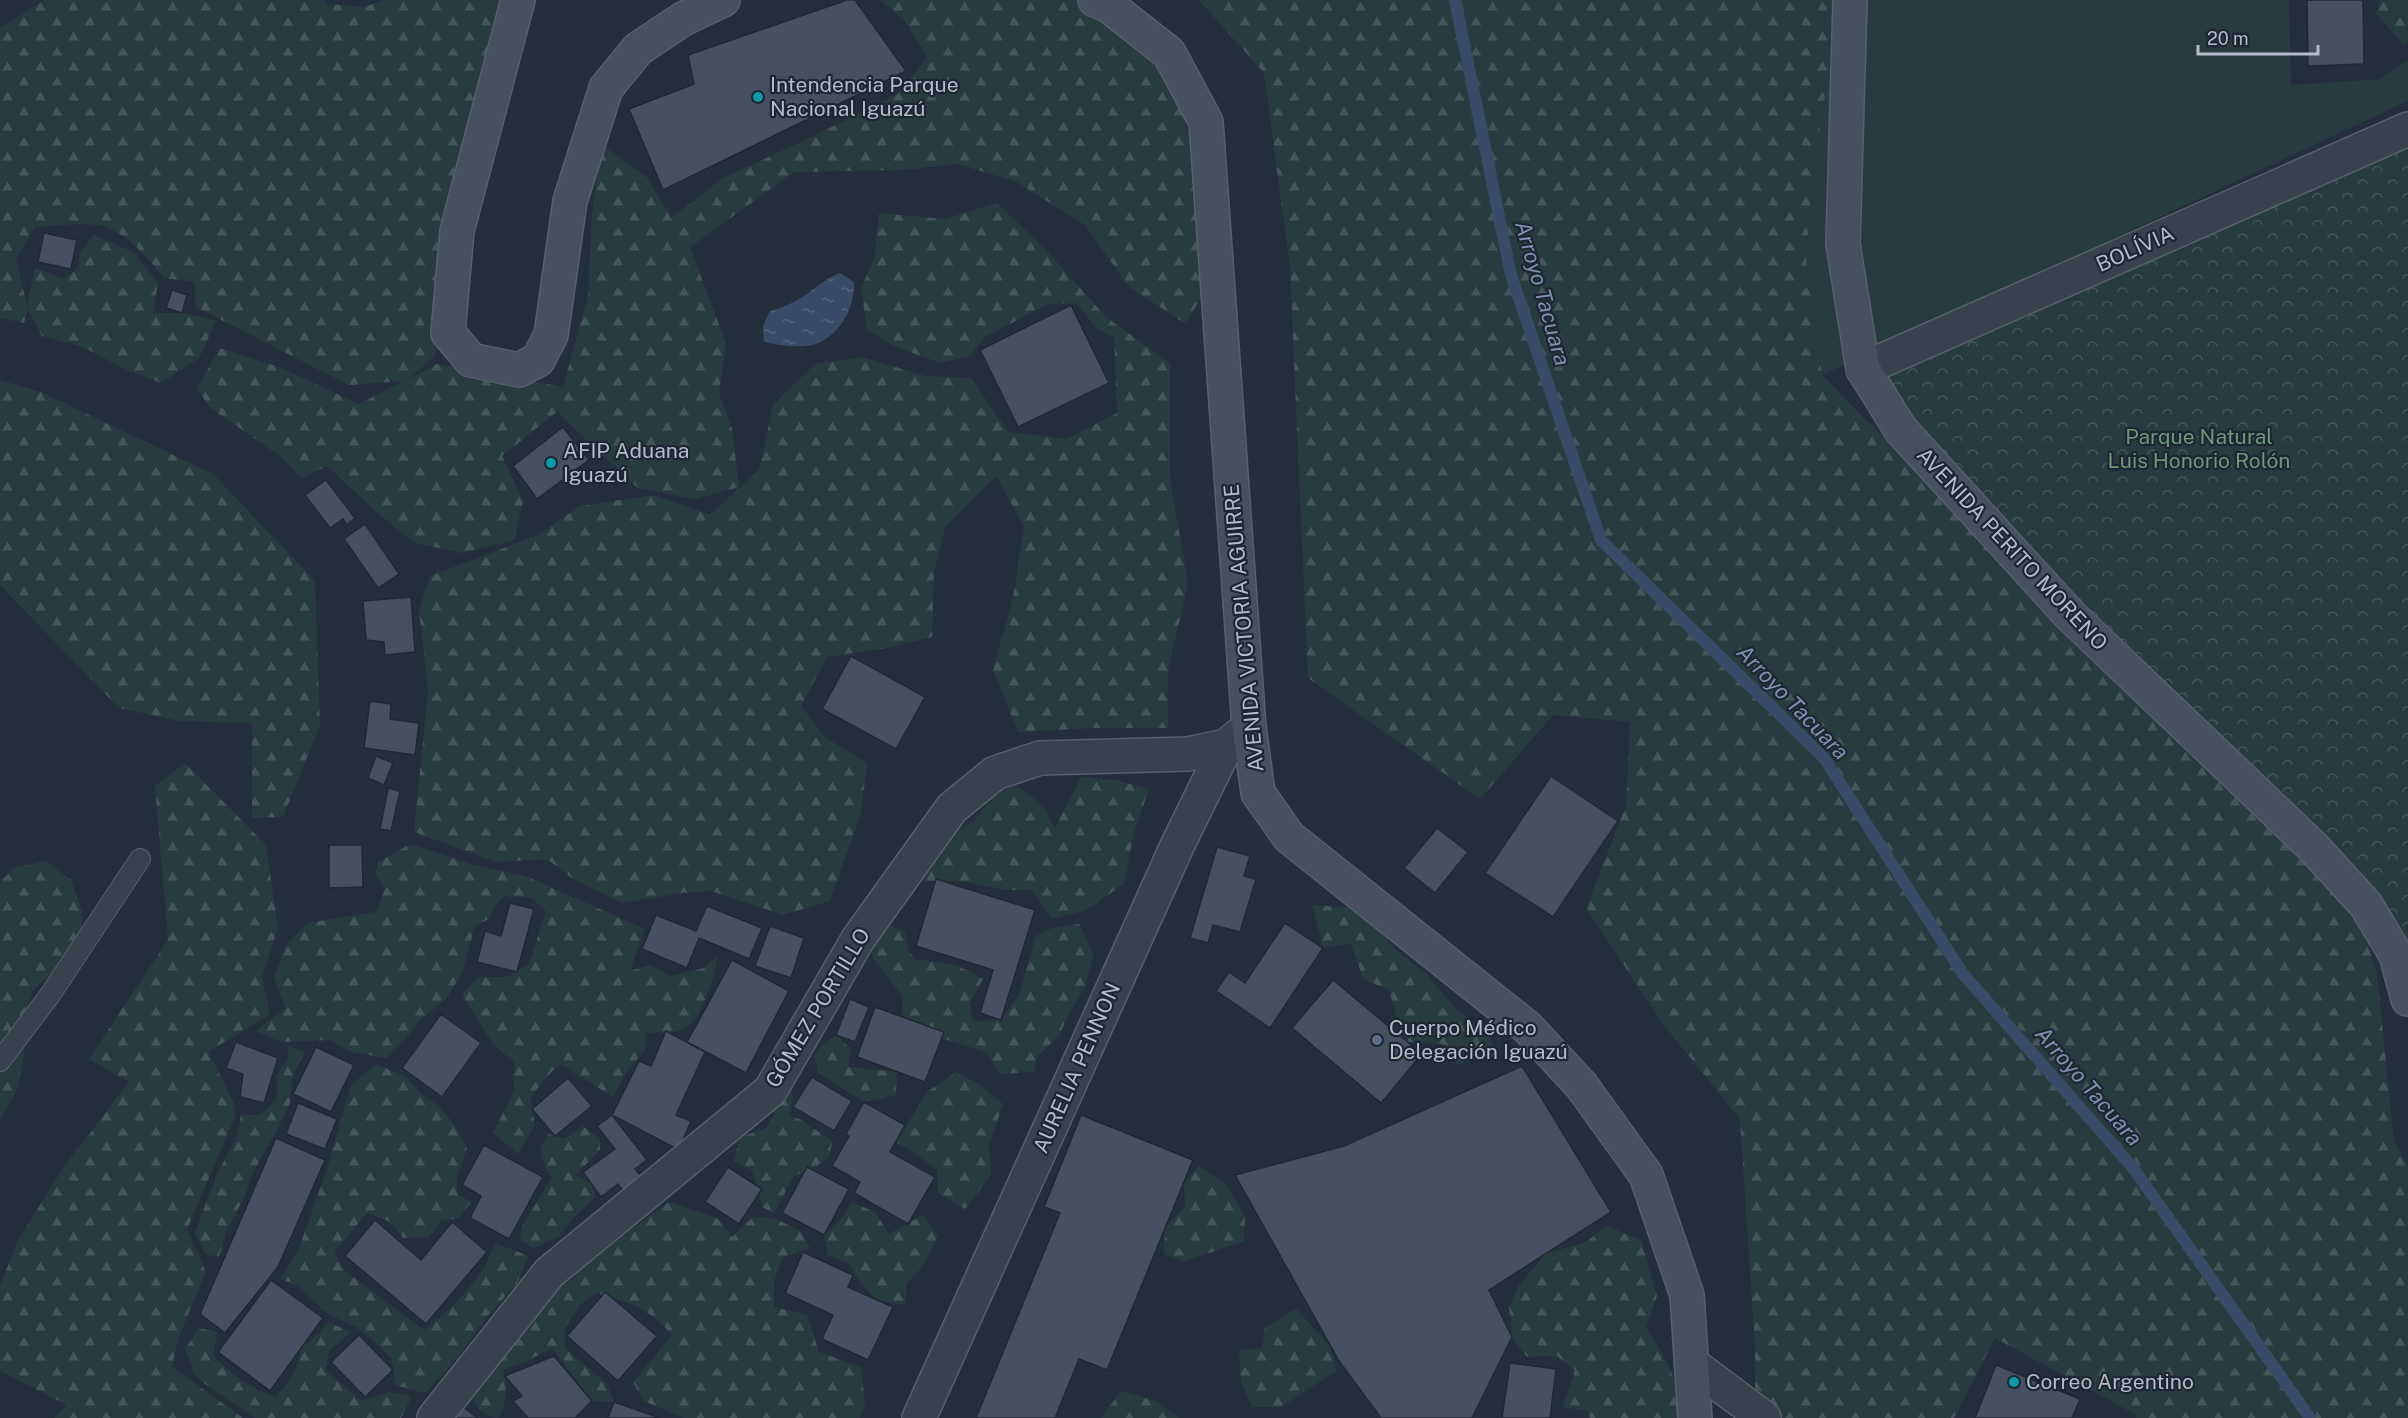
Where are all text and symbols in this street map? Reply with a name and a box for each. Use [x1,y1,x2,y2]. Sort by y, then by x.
scale bar [2198,18,2318,56]
text: 20 m [2207,28,2249,49]
place label: Intendencia Parque Nacional Iguazú [770,72,959,121]
marker: Intendencia Parque Nacional Iguazú [751,90,765,104]
water label: Arroyo Tacuara [1510,218,1576,368]
street label: BOLÍVIA [2092,220,2178,277]
park label: Parque Natural Luis Honorio Rolón [2108,424,2290,473]
place label: AFIP Aduana Iguazú [563,438,689,487]
street label: AVENIDA PERITO MORENO [1912,442,2113,655]
marker: AFIP Aduana Iguazú [544,456,558,470]
street label: AVENIDA VICTORIA AGUIRRE [1218,483,1269,773]
water label: Arroyo Tacuara [1732,639,1854,765]
street label: GÓMEZ PORTILLO [760,924,875,1092]
street label: AURELIA PENNON [1028,979,1125,1157]
place label: Cuerpo Médico Delegación Iguazú [1389,1015,1568,1064]
water label: Arroyo Tacuara [2030,1021,2148,1151]
marker: Cuerpo Médico Delegación Iguazú [1370,1033,1384,1047]
place label: Correo Argentino [2026,1369,2194,1394]
marker: Correo Argentino [2007,1375,2021,1389]

